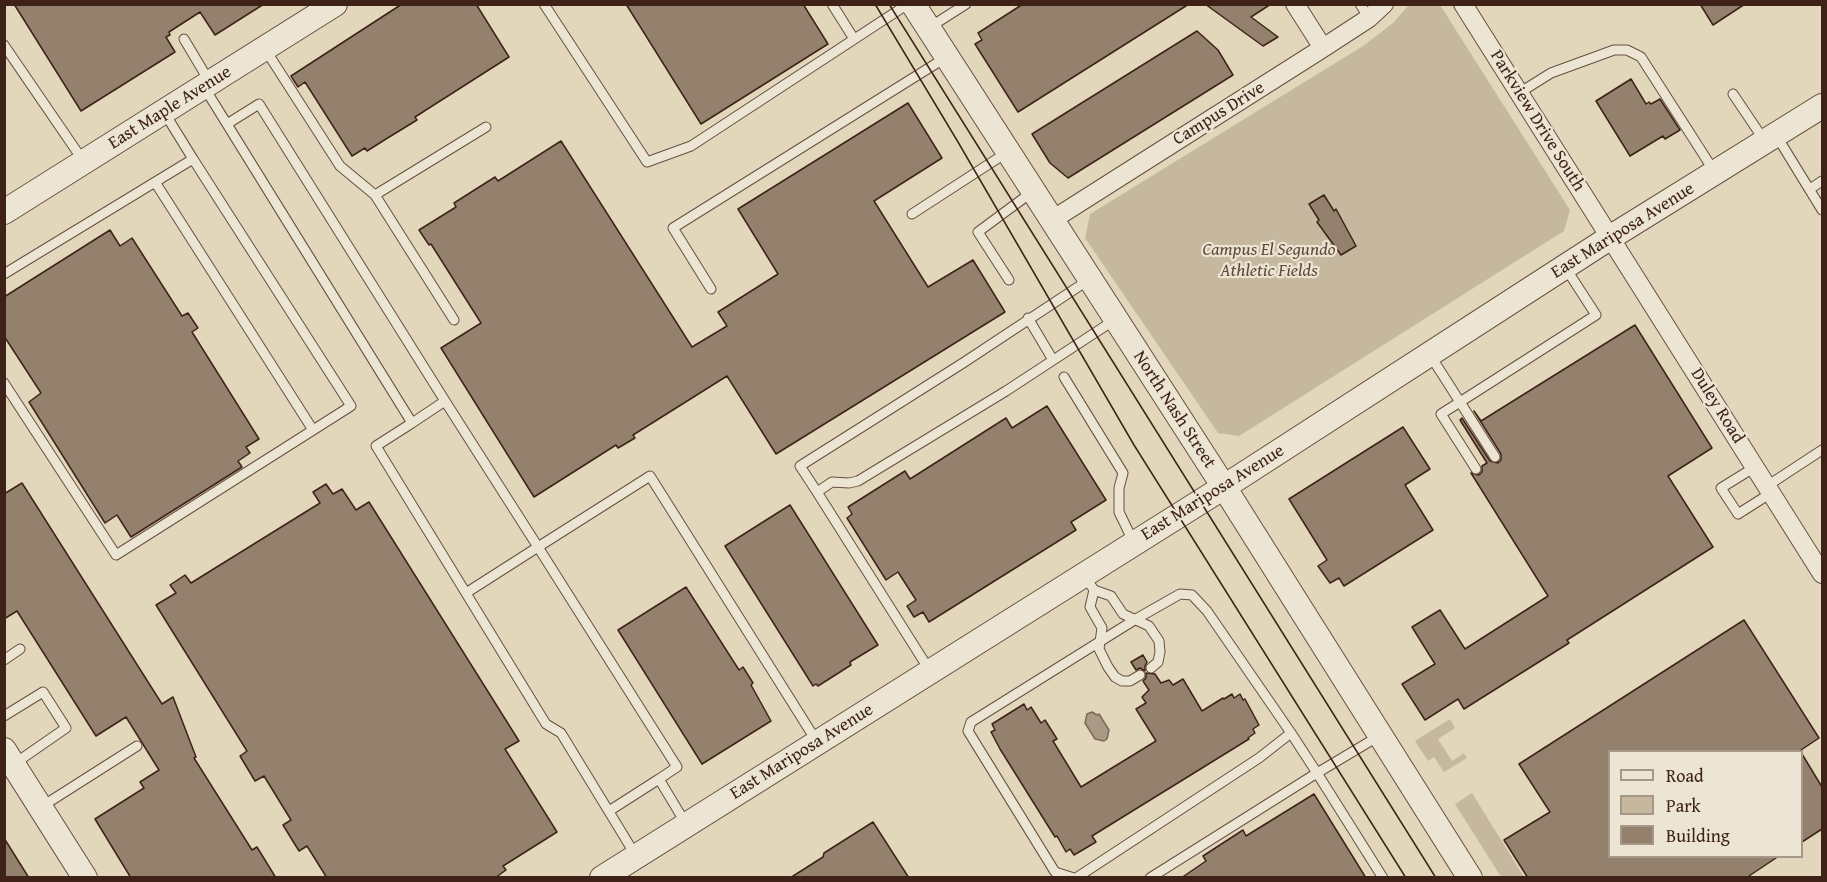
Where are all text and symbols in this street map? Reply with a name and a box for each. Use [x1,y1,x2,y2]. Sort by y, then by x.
street label: Parkview Drive South [1485,46,1589,196]
street label: East Maple Avenue [105,62,235,154]
street label: Campus Drive [1169,77,1269,151]
street label: East Mariposa Avenue [1547,178,1699,284]
park label: Campus El Segundo Athletic Fields [1202,239,1336,282]
street label: North Nash Street [1128,347,1220,473]
street label: Duley Road [1685,364,1749,448]
street label: East Mariposa Avenue [1137,440,1289,546]
street label: East Mariposa Avenue [726,699,878,805]
legend [1608,750,1803,858]
text: Road [1666,762,1704,789]
text: Park [1666,792,1701,819]
text: Building [1666,822,1730,849]

